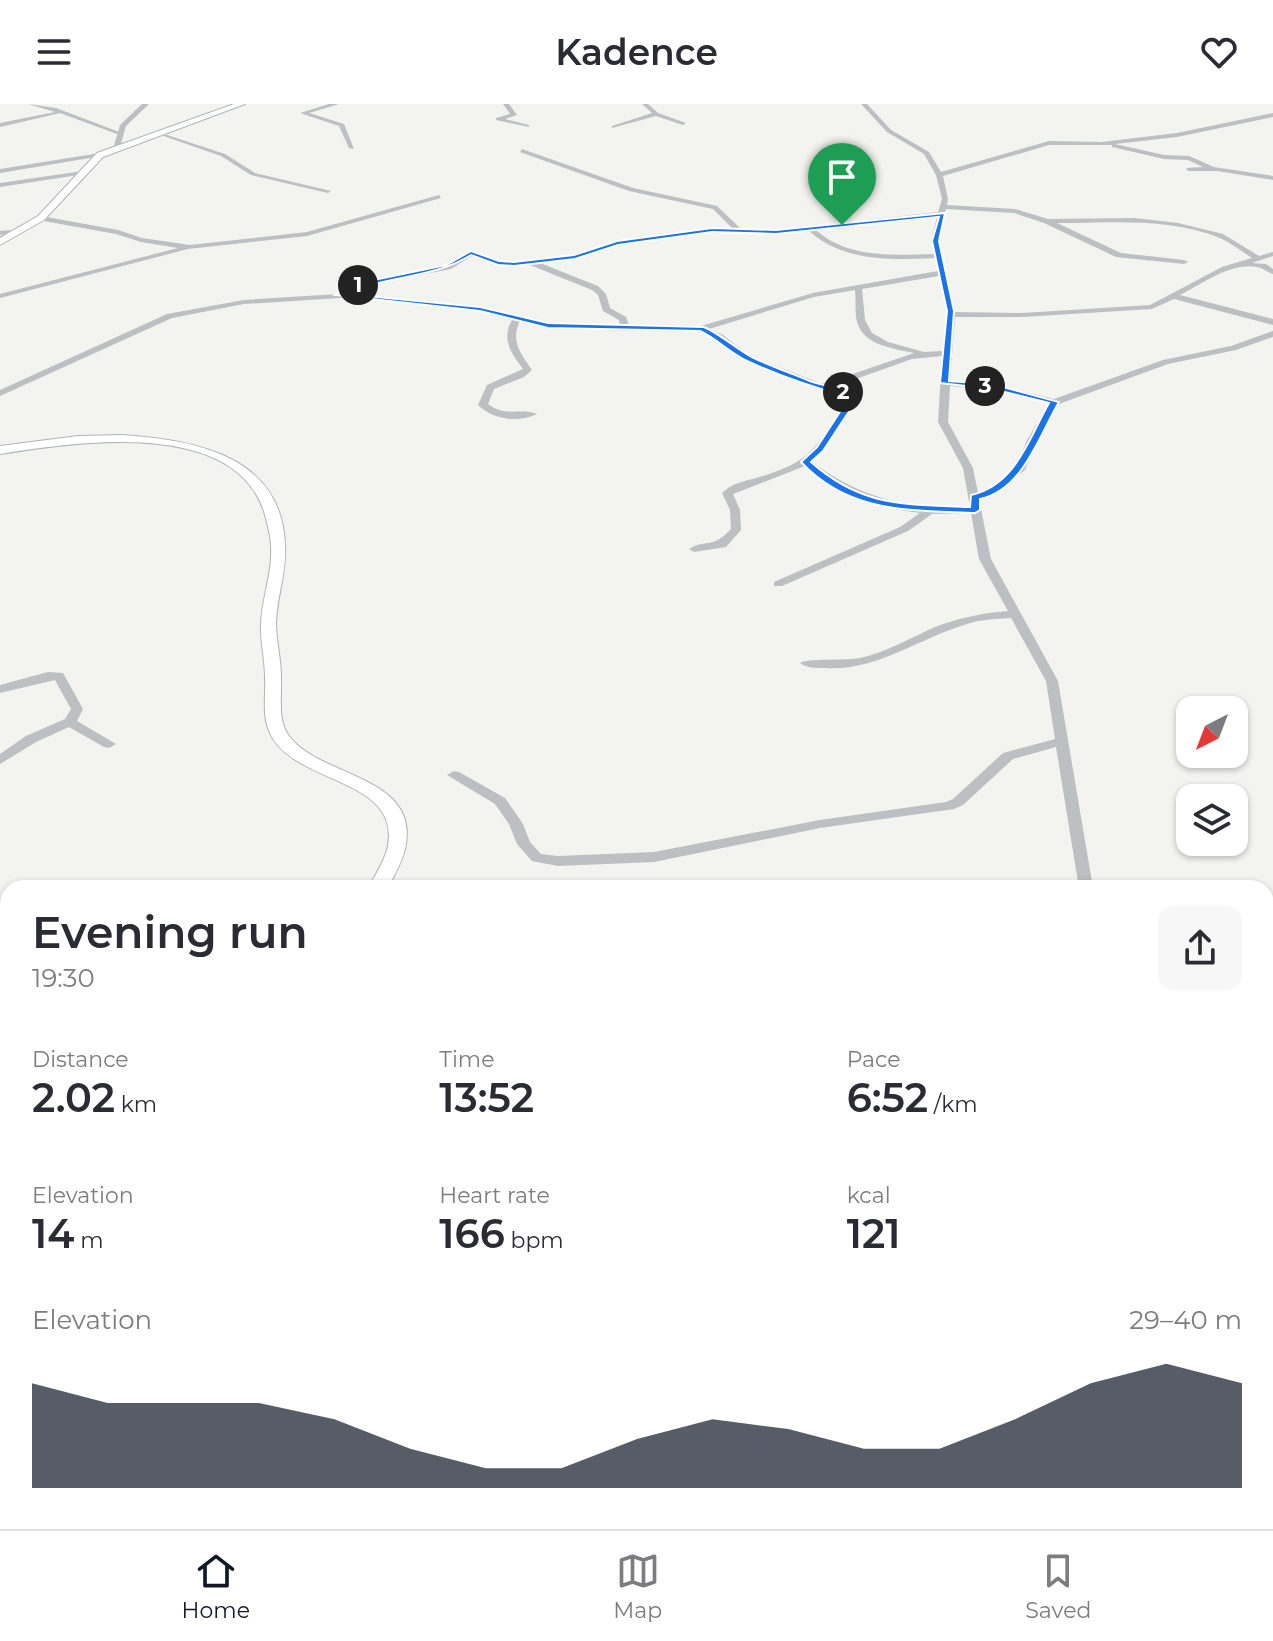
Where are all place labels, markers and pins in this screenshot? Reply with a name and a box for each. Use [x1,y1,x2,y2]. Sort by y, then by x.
pin [808,143,876,225]
pin: 1 [338,265,378,305]
pin: 3 [965,366,1005,406]
pin: 2 [823,372,863,412]

